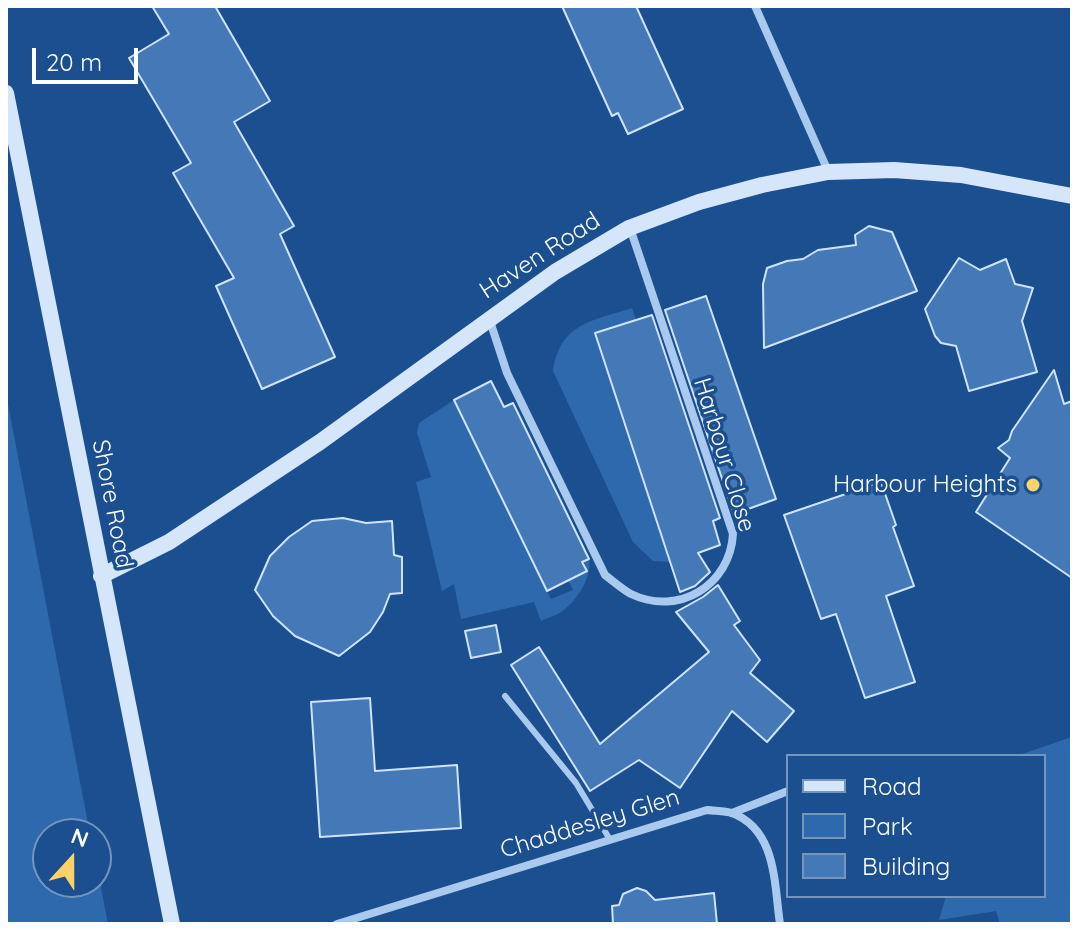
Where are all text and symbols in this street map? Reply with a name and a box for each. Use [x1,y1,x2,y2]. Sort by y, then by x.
scale bar [36,32,142,82]
text: 20 m [46,47,102,77]
street label: Haven Road [474,206,606,306]
street label: Harbour Close [687,374,761,536]
street label: Shore Road [85,437,139,571]
place label: Harbour Heights [833,471,1017,499]
marker: Harbour Heights [1024,476,1042,494]
legend [786,754,1046,898]
text: Road [862,771,922,801]
street label: Chaddesley Glen [497,783,683,865]
text: Park [862,811,913,841]
north arrow [32,818,112,898]
text: N [67,821,92,853]
text: Building [862,851,950,881]

